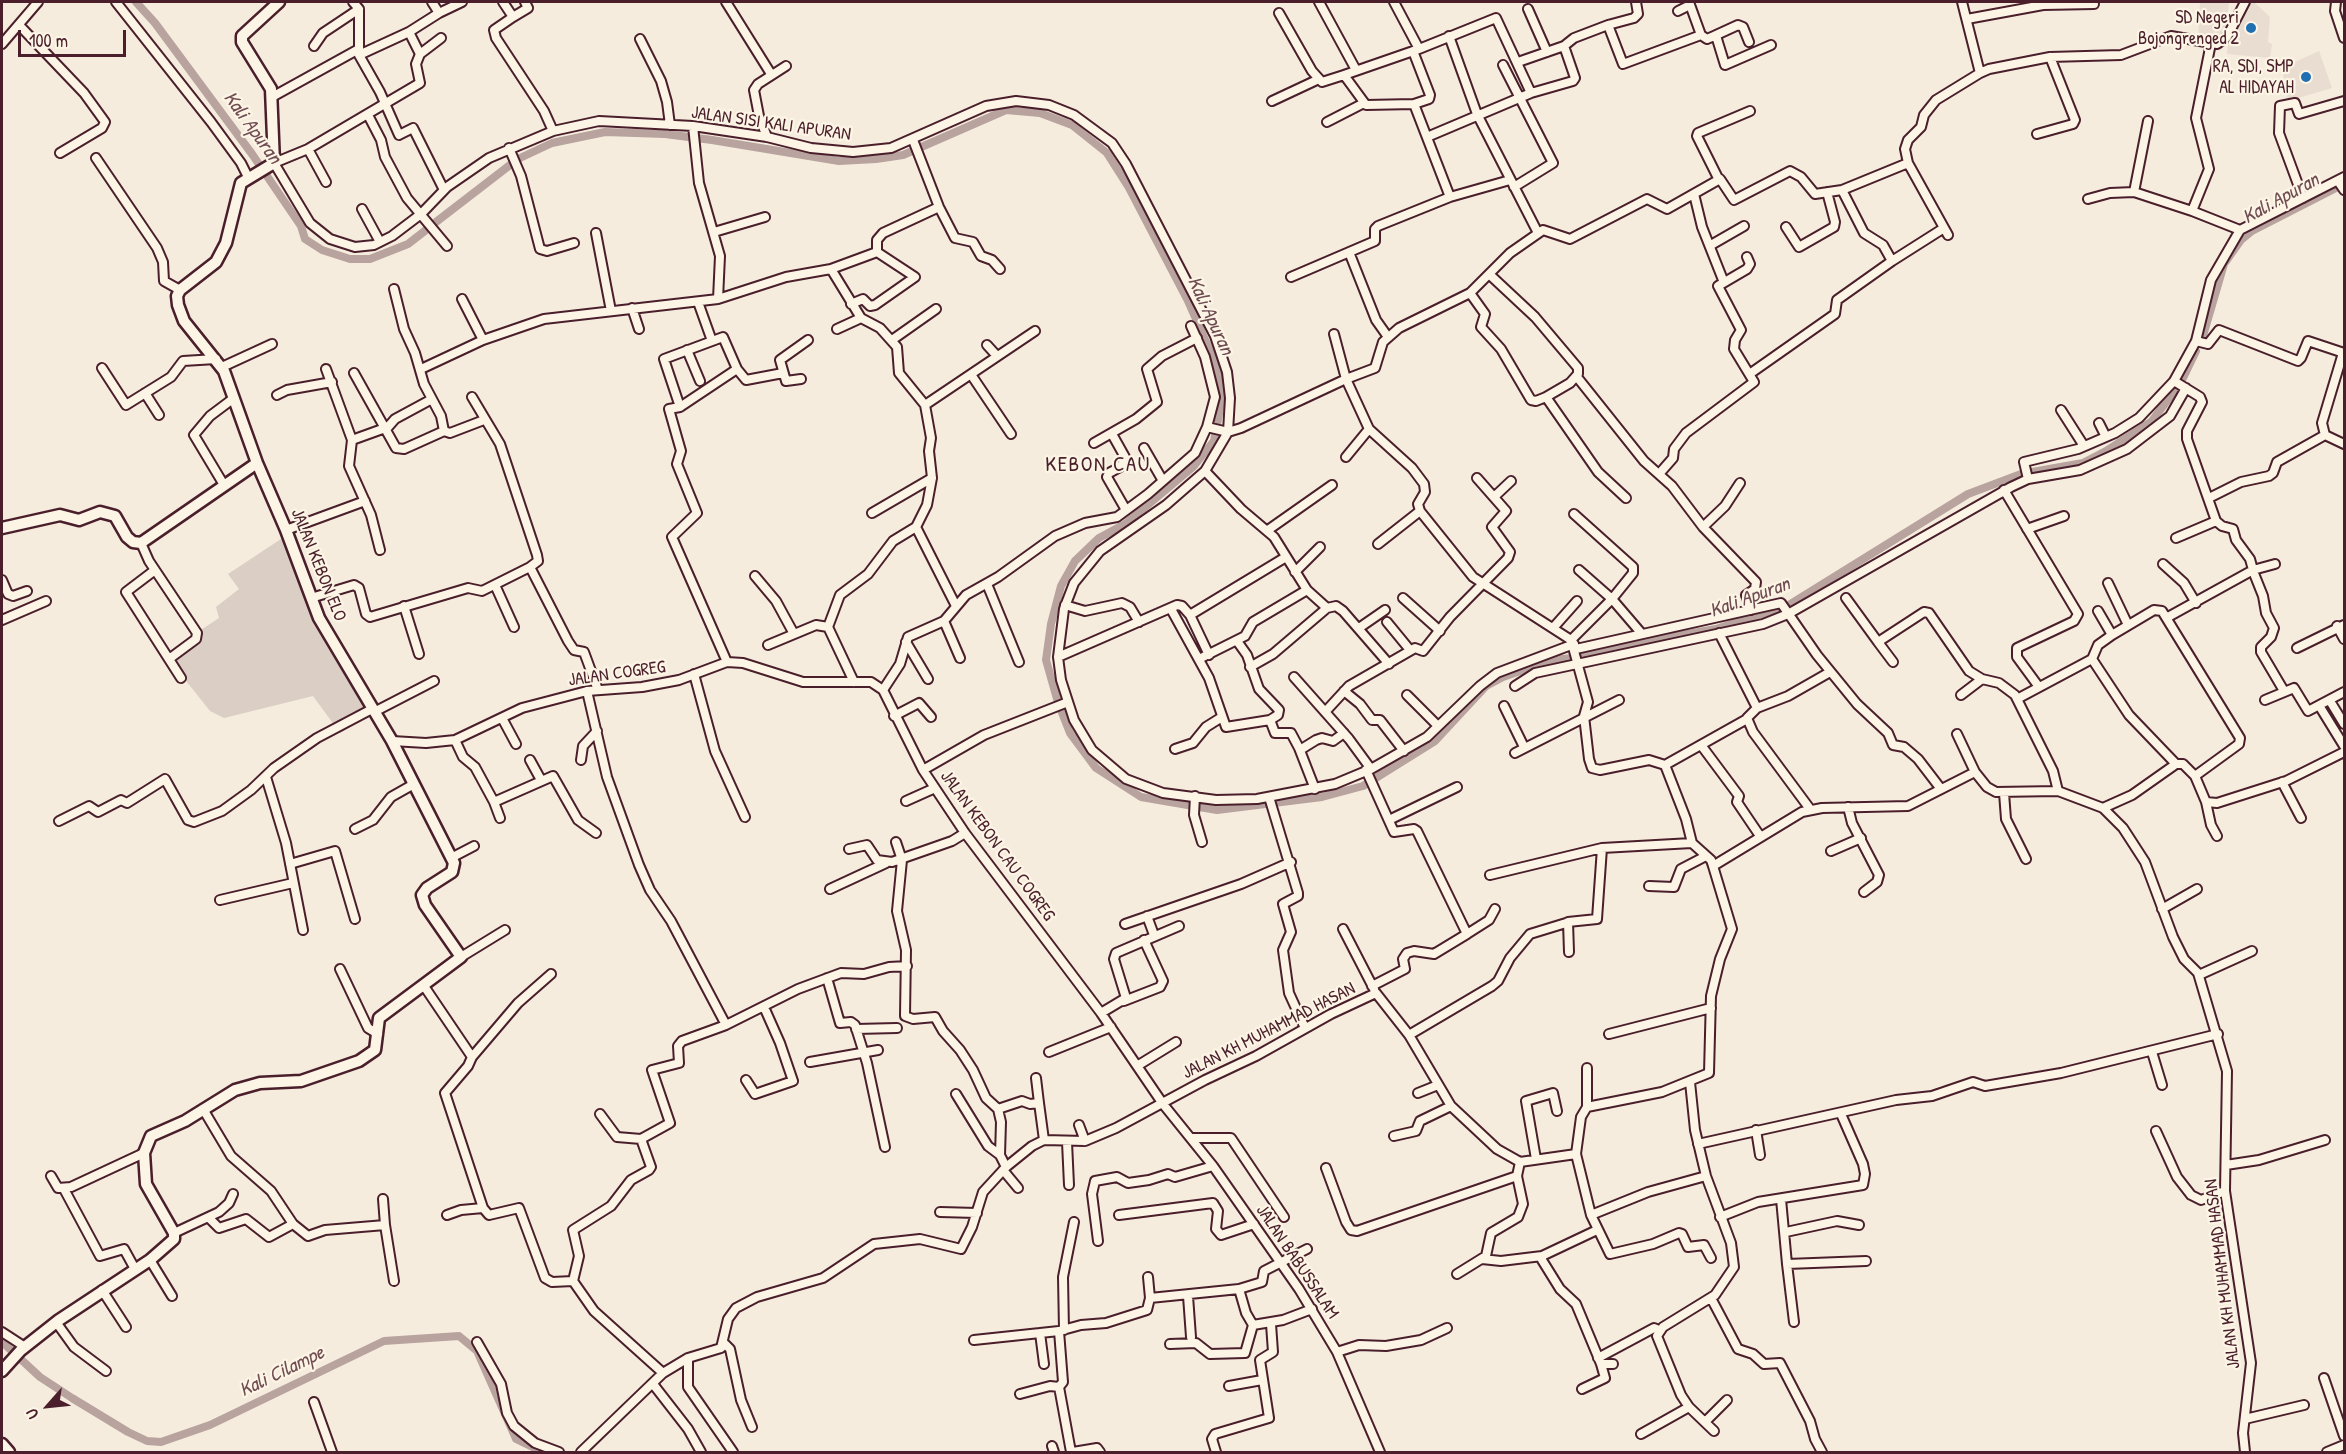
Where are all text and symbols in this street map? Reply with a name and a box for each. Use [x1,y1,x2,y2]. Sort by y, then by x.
place label: SD Negeri Bojongrenged 2 [2138,7,2239,50]
scale bar [21,18,129,56]
marker: SD Negeri Bojongrenged 2 [2244,21,2258,35]
text: 100 m [29,28,68,53]
place label: RA, SDI, SMP AL HIDAYAH [2213,56,2294,98]
marker: RA, SDI, SMP AL HIDAYAH [2299,70,2313,84]
water label: Kali Apuran [218,87,286,169]
street label: JALAN SISI KALI APURAN [690,102,852,146]
water label: Kali Apuran [2239,168,2323,230]
water label: Kali Apuran [1181,273,1239,359]
district label: KEBON CAU [1045,452,1151,478]
street label: JALAN KEBON ELO [286,506,350,624]
water label: Kali Apuran [1707,572,1793,624]
street label: JALAN COGREG [567,656,667,692]
street label: JALAN KEBON CAU COGREG [935,767,1059,925]
street label: JALAN KH MUHAMMAD HASAN [1179,978,1359,1084]
street label: JALAN KH MUHAMMAD HASAN [2201,1178,2245,1370]
street label: JALAN BABUSSALAM [1251,1201,1343,1323]
water label: Kali Cilampe [236,1341,328,1403]
north arrow [18,1376,78,1436]
text: U [20,1405,44,1423]

